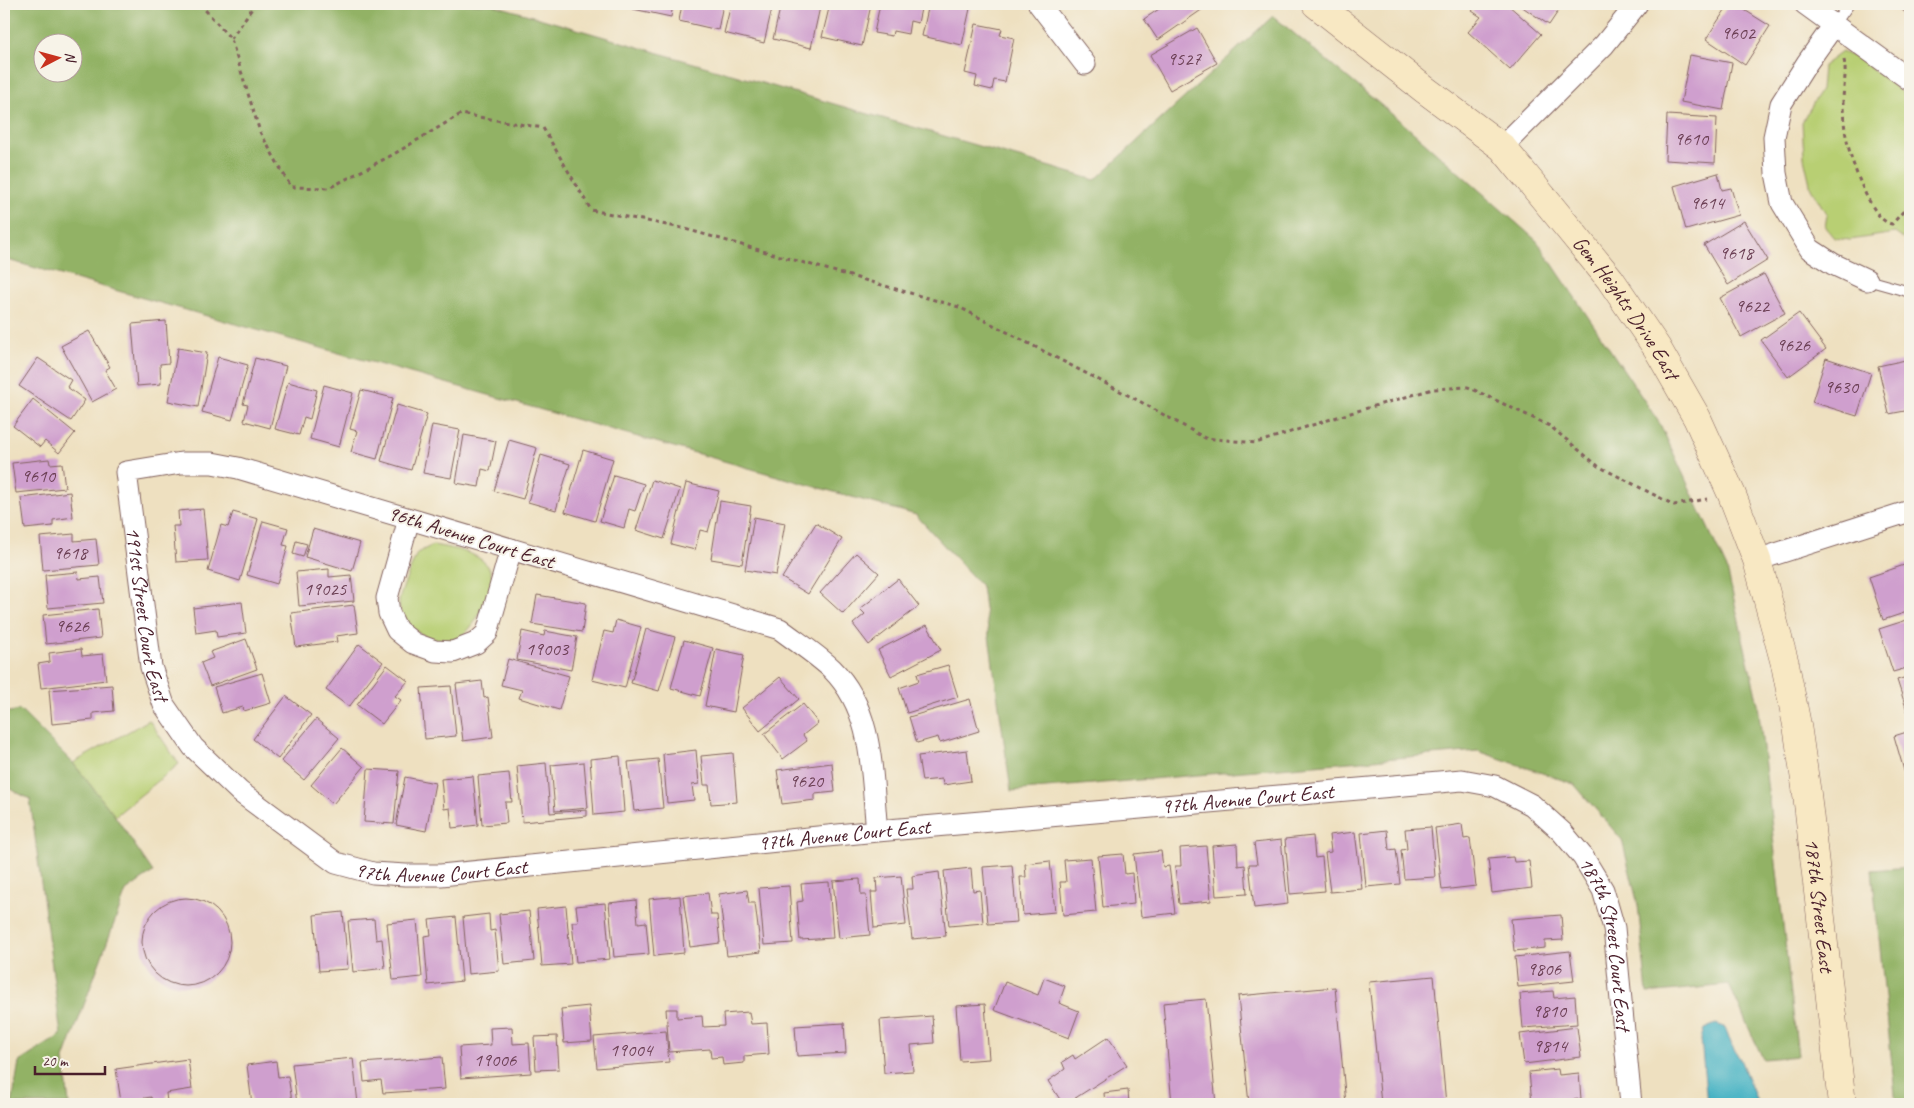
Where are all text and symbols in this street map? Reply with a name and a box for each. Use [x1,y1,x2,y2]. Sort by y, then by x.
house number: 9602 [1721,21,1757,45]
north arrow [32,32,82,82]
house number: 9527 [1167,47,1203,71]
text: N [62,51,80,64]
house number: 9610 [1674,127,1710,151]
house number: 9614 [1690,191,1727,215]
street label: Gem Heights Drive East [1567,231,1687,387]
house number: 9618 [1719,241,1756,265]
house number: 9622 [1735,294,1771,318]
house number: 9626 [1776,333,1812,357]
house number: 9630 [1824,375,1860,399]
house number: 9610 [21,464,57,488]
street label: 96th Avenue Court East [385,499,559,575]
street label: 191st Street Court East [120,525,176,708]
house number: 9618 [53,541,90,565]
house number: 19025 [304,577,348,601]
house number: 9626 [55,614,91,638]
house number: 19003 [526,637,570,661]
house number: 9620 [789,769,825,793]
street label: 97th Avenue Court East [1160,778,1337,819]
street label: 97th Avenue Court East [757,813,933,856]
street label: 187th Street East [1799,837,1840,975]
street label: 187th Street Court East [1573,852,1637,1035]
street label: 97th Avenue Court East [352,853,530,888]
house number: 9806 [1527,957,1563,981]
house number: 9810 [1532,999,1568,1023]
house number: 9814 [1533,1034,1570,1058]
house number: 19004 [610,1038,655,1062]
scale bar [35,1043,105,1075]
house number: 19006 [474,1048,518,1072]
text: 20 m [42,1052,69,1071]

